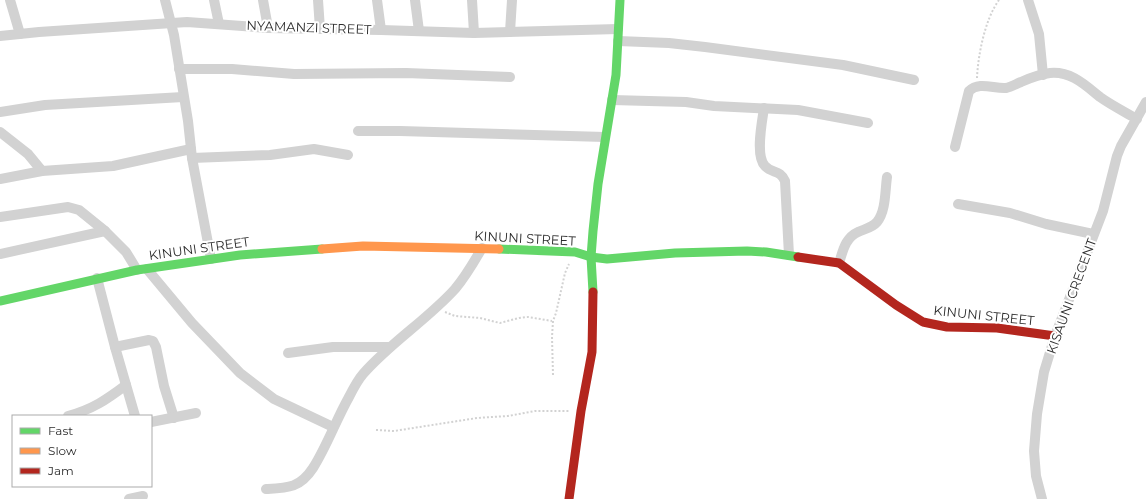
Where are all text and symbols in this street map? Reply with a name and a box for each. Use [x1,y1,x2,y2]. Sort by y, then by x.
street label: NYAMANZI STREET [246,17,372,37]
street label: KINUNI STREET [474,227,577,249]
street label: KINUNI STREET [148,233,251,263]
street label: KISAUNI CRECENT [1043,236,1100,356]
street label: KINUNI STREET [933,302,1036,328]
legend [12,415,152,487]
text: Fast [48,423,73,438]
text: Slow [48,443,77,458]
text: Jam [47,463,74,478]

